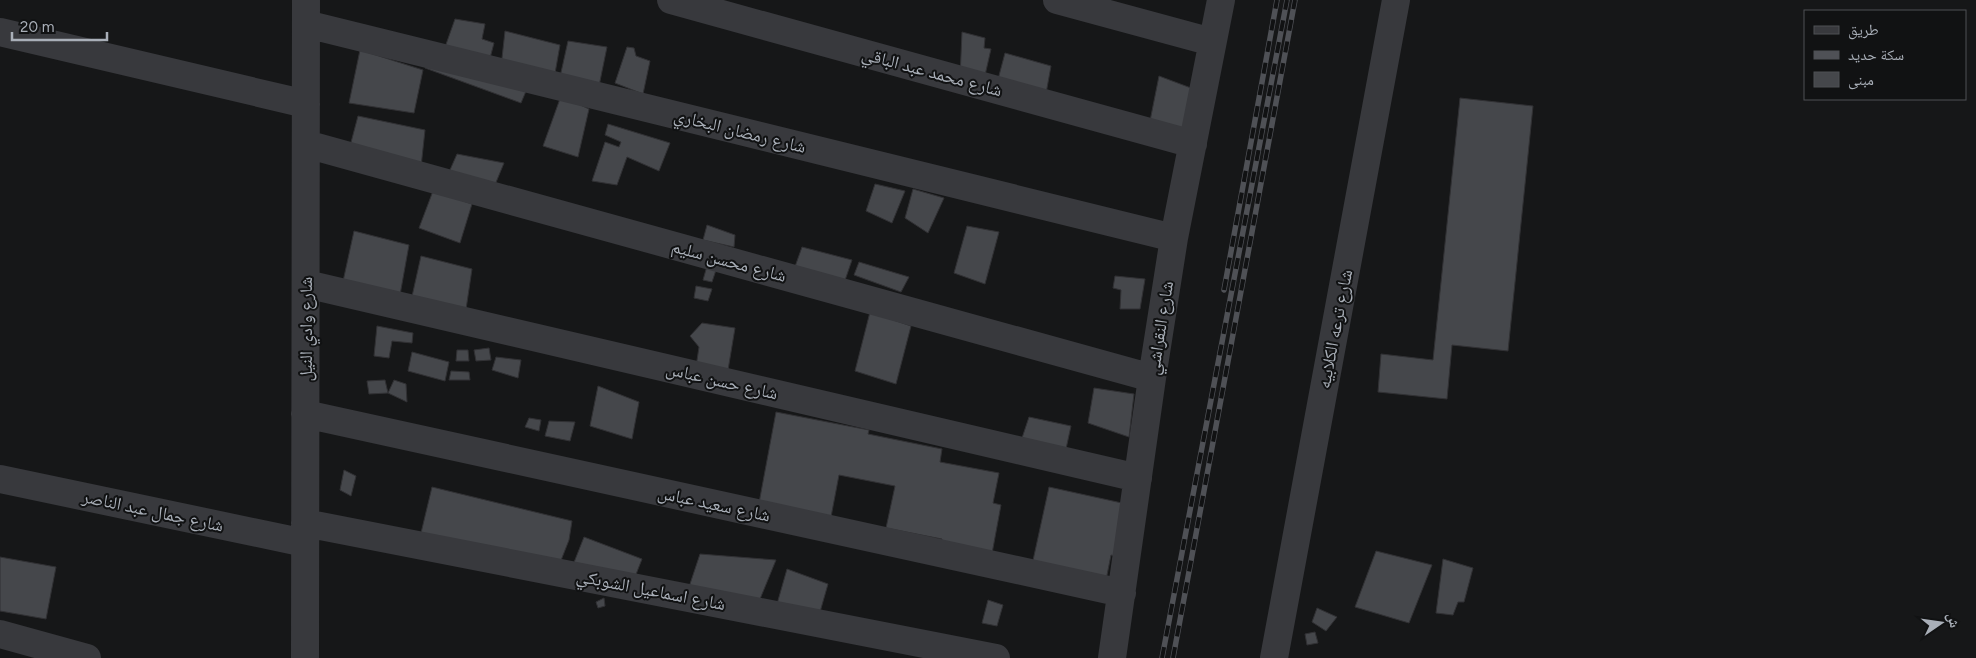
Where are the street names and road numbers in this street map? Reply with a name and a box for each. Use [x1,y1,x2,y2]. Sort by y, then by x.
street label: شارع محمد عبد الباقي [858,43,1005,105]
street label: شارع رمضان البخاري [671,104,808,162]
street label: شارع محسن سليم [669,235,789,288]
street label: شارع ترعه الكلابيه [1313,268,1357,390]
street label: شارع وادي النيل [295,277,321,381]
street label: شارع النقراشي [1142,279,1182,377]
street label: شارع حسن عباس [664,357,780,405]
street label: شارع سعيد عباس [656,481,772,527]
street label: شارع جمال عبد الناصر [79,485,226,537]
street label: شارع اسماعيل الشوبكي [574,565,727,619]

